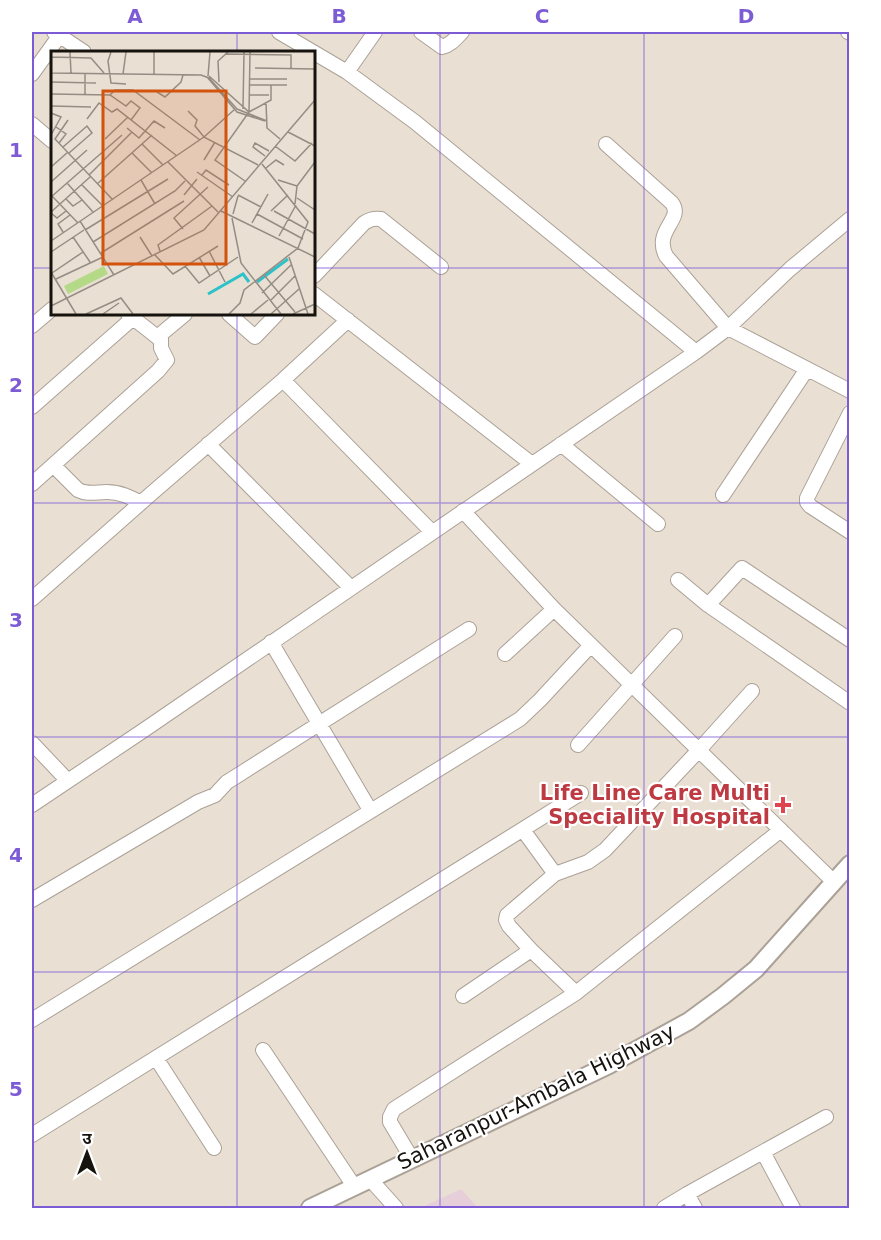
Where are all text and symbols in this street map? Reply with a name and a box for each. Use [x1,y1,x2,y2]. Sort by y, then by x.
text: A [127,4,143,28]
text: B [331,4,347,28]
text: C [535,4,549,28]
text: D [738,4,754,28]
inset map [51,51,315,315]
text: 1 [9,138,23,162]
text: 2 [9,373,23,397]
text: 3 [9,608,23,632]
place label: Life Line Care Multi Speciality Hospital [540,781,770,829]
marker: Life Line Care Multi Speciality Hospital [774,796,792,814]
text: 4 [9,843,23,867]
street label: Saharanpur-Ambala Highway [394,1019,678,1175]
text: 5 [9,1077,23,1101]
north arrow [57,1123,117,1183]
text: उ [82,1129,92,1148]

